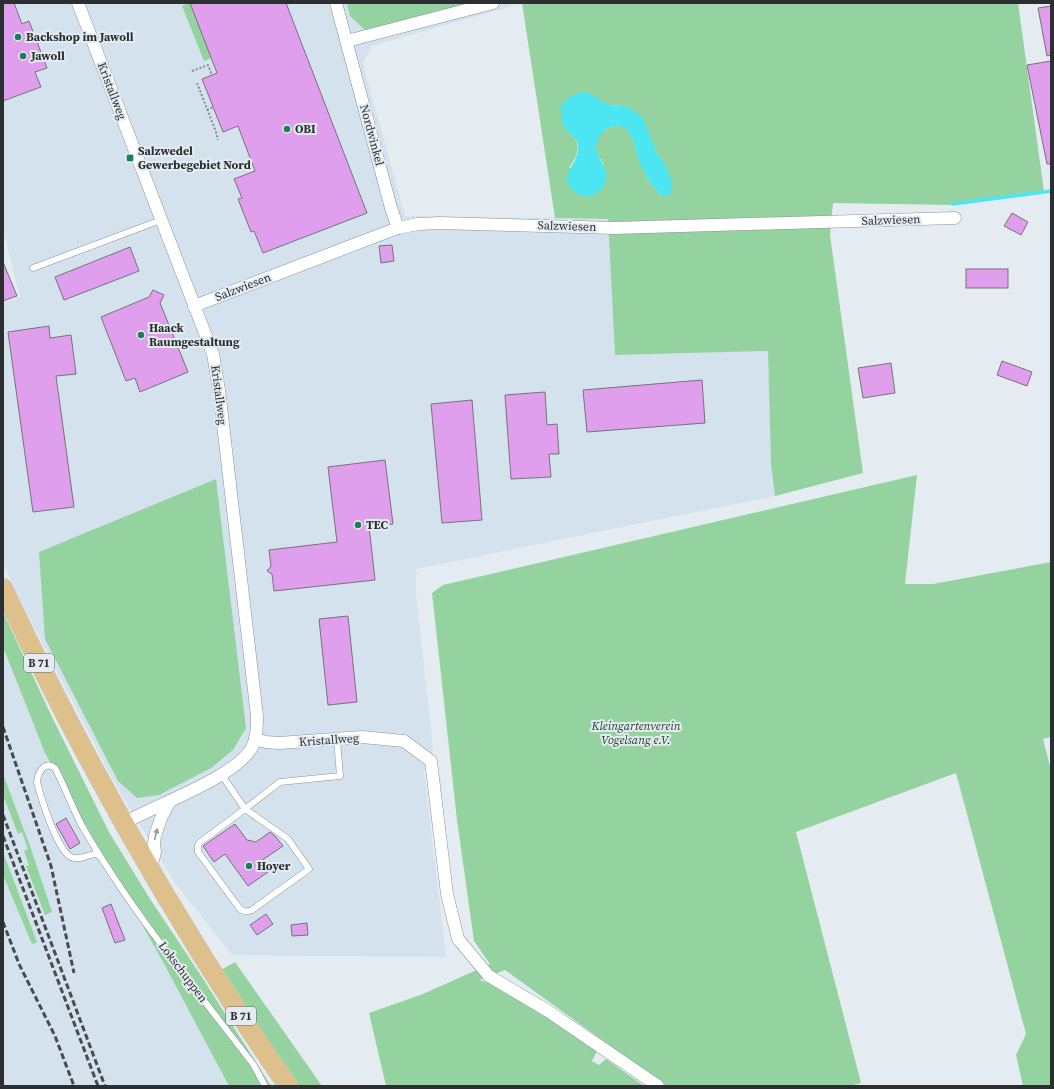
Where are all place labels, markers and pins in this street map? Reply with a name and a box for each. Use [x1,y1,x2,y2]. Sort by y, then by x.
place label: Backshop im Jawoll [26,29,134,45]
marker: Backshop im Jawoll [13,32,23,42]
place label: Jawoll [30,48,65,64]
marker: Jawoll [18,51,28,61]
place label: OBI [295,121,316,137]
marker: OBI [282,124,292,134]
place label: Salzwedel Gewerbegebiet Nord [138,143,251,173]
marker: Salzwedel Gewerbegebiet Nord [125,153,135,163]
place label: Haack Raumgestaltung [149,320,240,350]
marker: Haack Raumgestaltung [136,330,146,340]
place label: TEC [366,517,389,533]
marker: TEC [353,520,363,530]
place label: Hoyer [257,858,291,874]
marker: Hoyer [244,861,254,871]

